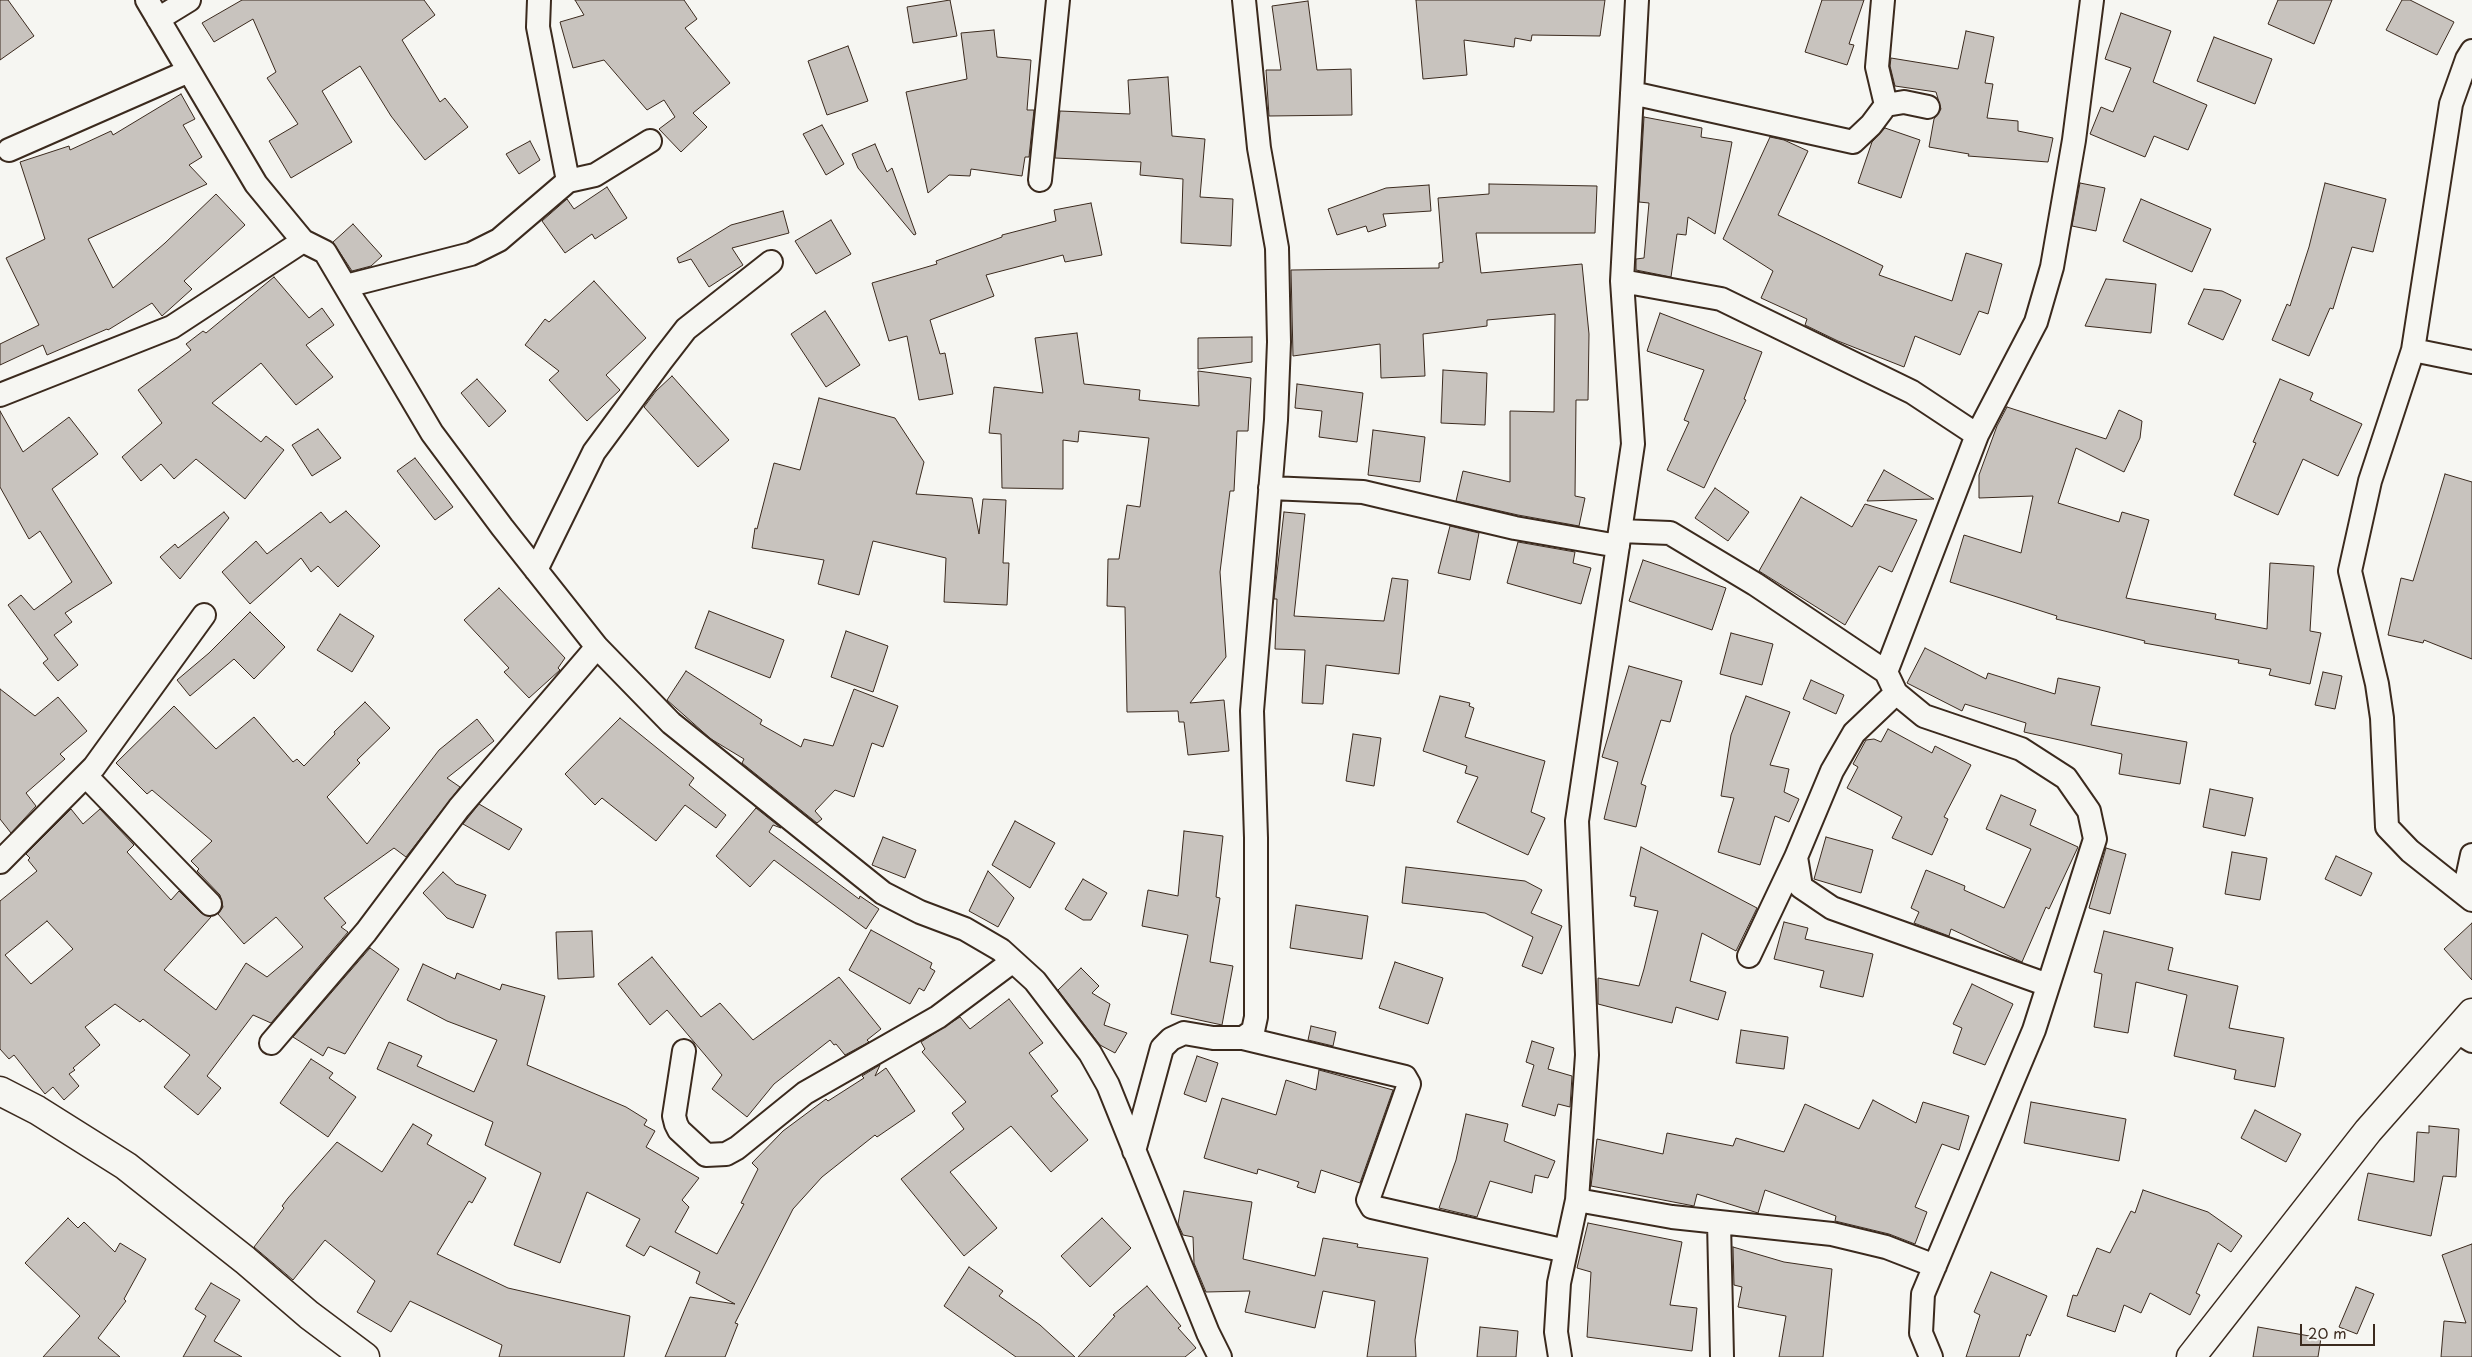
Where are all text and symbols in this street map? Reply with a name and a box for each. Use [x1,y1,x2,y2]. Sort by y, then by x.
scale bar [2302,1314,2377,1346]
text: 20 m [2308,1321,2347,1344]

